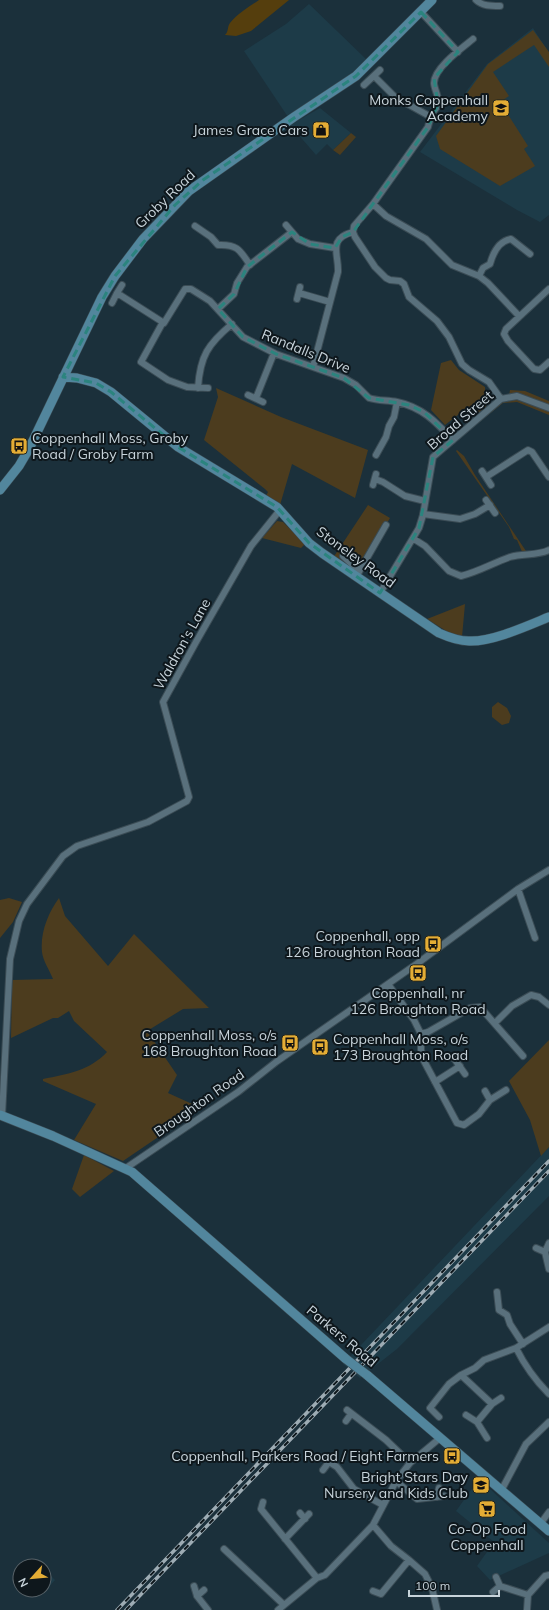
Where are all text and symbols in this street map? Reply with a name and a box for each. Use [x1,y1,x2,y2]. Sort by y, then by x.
place label: Monks Coppenhall Academy [369,91,489,125]
school or university icon: Monks Coppenhall Academy [491,98,511,118]
shop icon: James Grace Cars [311,120,331,140]
place label: James Grace Cars [193,121,308,139]
street label: Groby Road [131,166,199,232]
street label: Randalls Drive [259,325,353,377]
street label: Broad Street [423,386,497,454]
place label: Coppenhall Moss, Groby Road / Groby Farm [32,429,189,463]
bus stop icon: Coppenhall Moss, Groby Road / Groby Farm [9,436,29,456]
street label: Stoneley Road [313,522,399,592]
street label: Waldron's Lane [149,595,215,693]
place label: Coppenhall, opp 126 Broughton Road [285,927,420,961]
bus stop icon: Coppenhall, opp 126 Broughton Road [423,934,443,954]
bus stop icon: Coppenhall, nr 126 Broughton Road [408,963,428,983]
place label: Coppenhall, nr 126 Broughton Road [350,984,486,1018]
place label: Coppenhall Moss, o/s 168 Broughton Road [142,1026,277,1060]
place label: Coppenhall Moss, o/s 173 Broughton Road [333,1030,468,1064]
bus stop icon: Coppenhall Moss, o/s 168 Broughton Road [280,1033,300,1053]
bus stop icon: Coppenhall Moss, o/s 173 Broughton Road [310,1037,330,1057]
street label: Broughton Road [150,1065,248,1141]
street label: Parkers Road [303,1301,381,1371]
bus stop icon: Coppenhall, Parkers Road / Eight Farmers [442,1446,462,1466]
place label: Coppenhall, Parkers Road / Eight Farmers [171,1447,439,1465]
place label: Bright Stars Day Nursery and Kids Club [324,1468,469,1502]
school or university icon: Bright Stars Day Nursery and Kids Club [471,1475,491,1495]
supermarket icon: Co-Op Food Coppenhall [477,1499,497,1519]
place label: Co-Op Food Coppenhall [448,1520,526,1554]
north arrow [12,1558,52,1598]
scale bar [409,1572,499,1598]
text: N [15,1576,31,1589]
text: 100 m [415,1578,450,1593]

